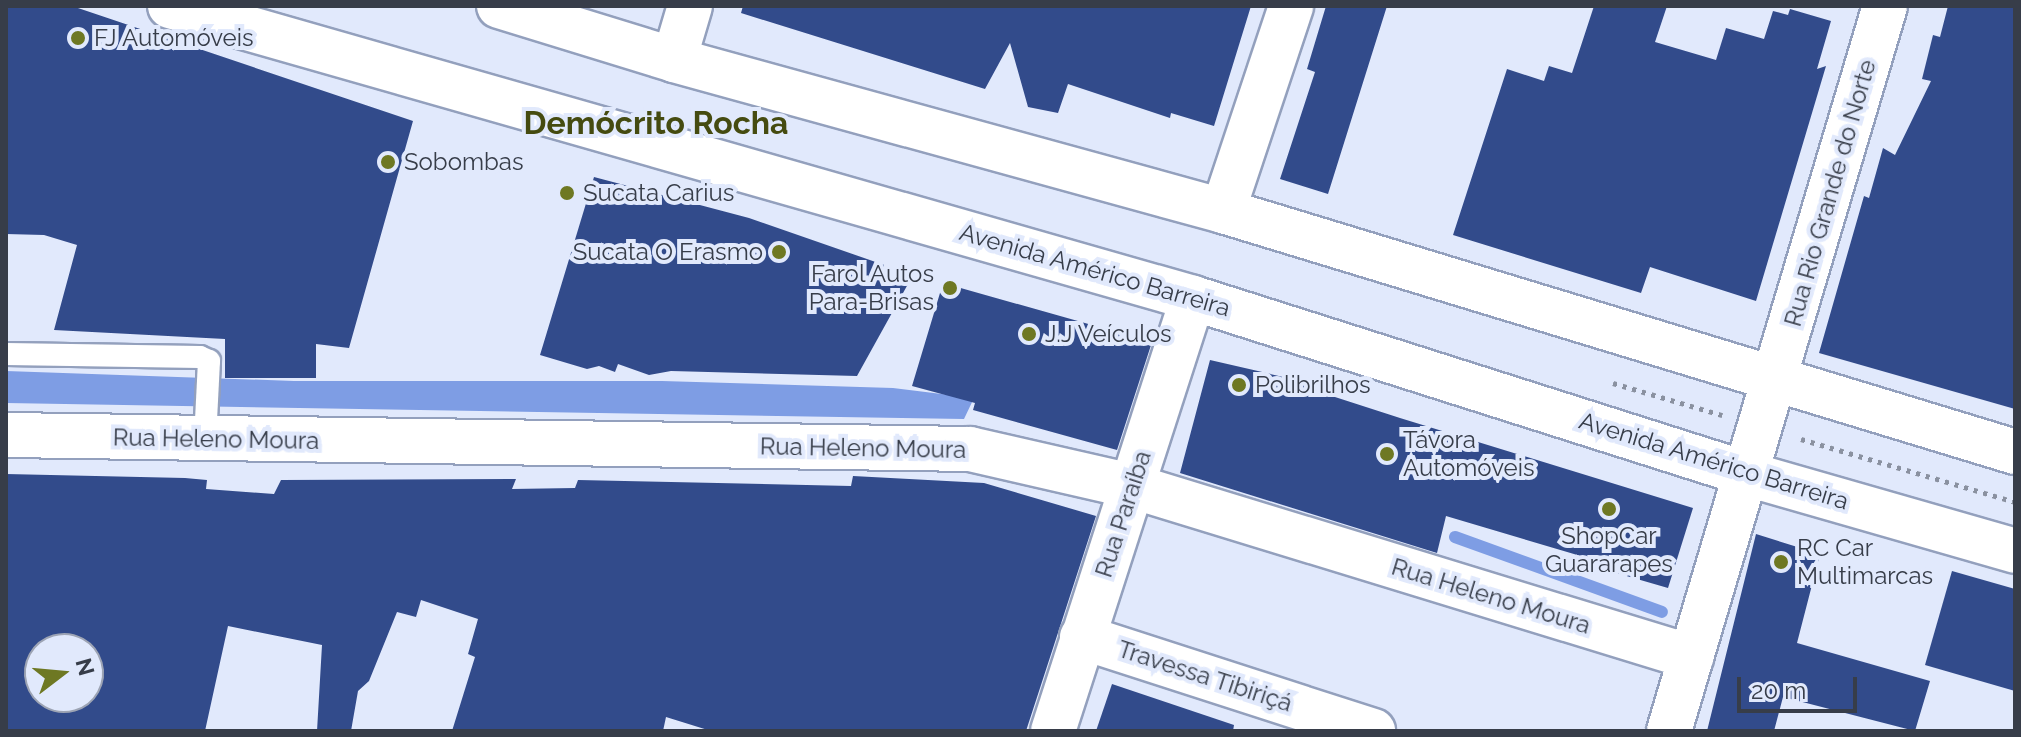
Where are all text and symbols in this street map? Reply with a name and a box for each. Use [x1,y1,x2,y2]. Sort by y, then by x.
place label: FJ Automóveis [94,24,254,52]
marker: FJ Automóveis [69,29,87,47]
street label: Rua Rio Grande do Norte [1778,56,1882,330]
district label: Demócrito Rocha [524,104,788,142]
place label: Sobombas [404,148,523,176]
marker: Sobombas [379,153,397,171]
place label: Sucata Carius [583,179,734,207]
marker: Sucata Carius [558,184,576,202]
street label: Avenida Américo Barreira [956,217,1234,323]
place label: Sucata O Erasmo [573,238,763,266]
marker: Sucata O Erasmo [770,243,788,261]
place label: Farol Autos Para-Brisas [809,260,934,316]
marker: Farol Autos Para-Brisas [941,279,959,297]
place label: J.J Veículos [1045,320,1172,348]
marker: J.J Veículos [1020,325,1038,343]
place label: Polibrilhos [1255,371,1371,399]
marker: Polibrilhos [1230,376,1248,394]
street label: Avenida Américo Barreira [1575,406,1853,516]
street label: Rua Heleno Moura [113,423,319,455]
place label: Távora Automóveis [1403,426,1534,482]
street label: Rua Heleno Moura [760,432,966,464]
marker: Távora Automóveis [1378,445,1396,463]
street label: Rua Paraíba [1089,447,1157,581]
marker: ShopCar Guararapes [1600,500,1618,518]
place label: ShopCar Guararapes [1545,522,1673,578]
place label: RC Car Multimarcas [1797,534,1933,590]
street label: Rua Heleno Moura [1388,552,1594,640]
marker: RC Car Multimarcas [1772,553,1790,571]
north arrow [24,633,104,713]
street label: Travessa Tibiriçá [1114,634,1296,718]
text: N [70,655,100,679]
scale bar [1741,661,1861,711]
text: 20 m [1751,676,1806,705]

